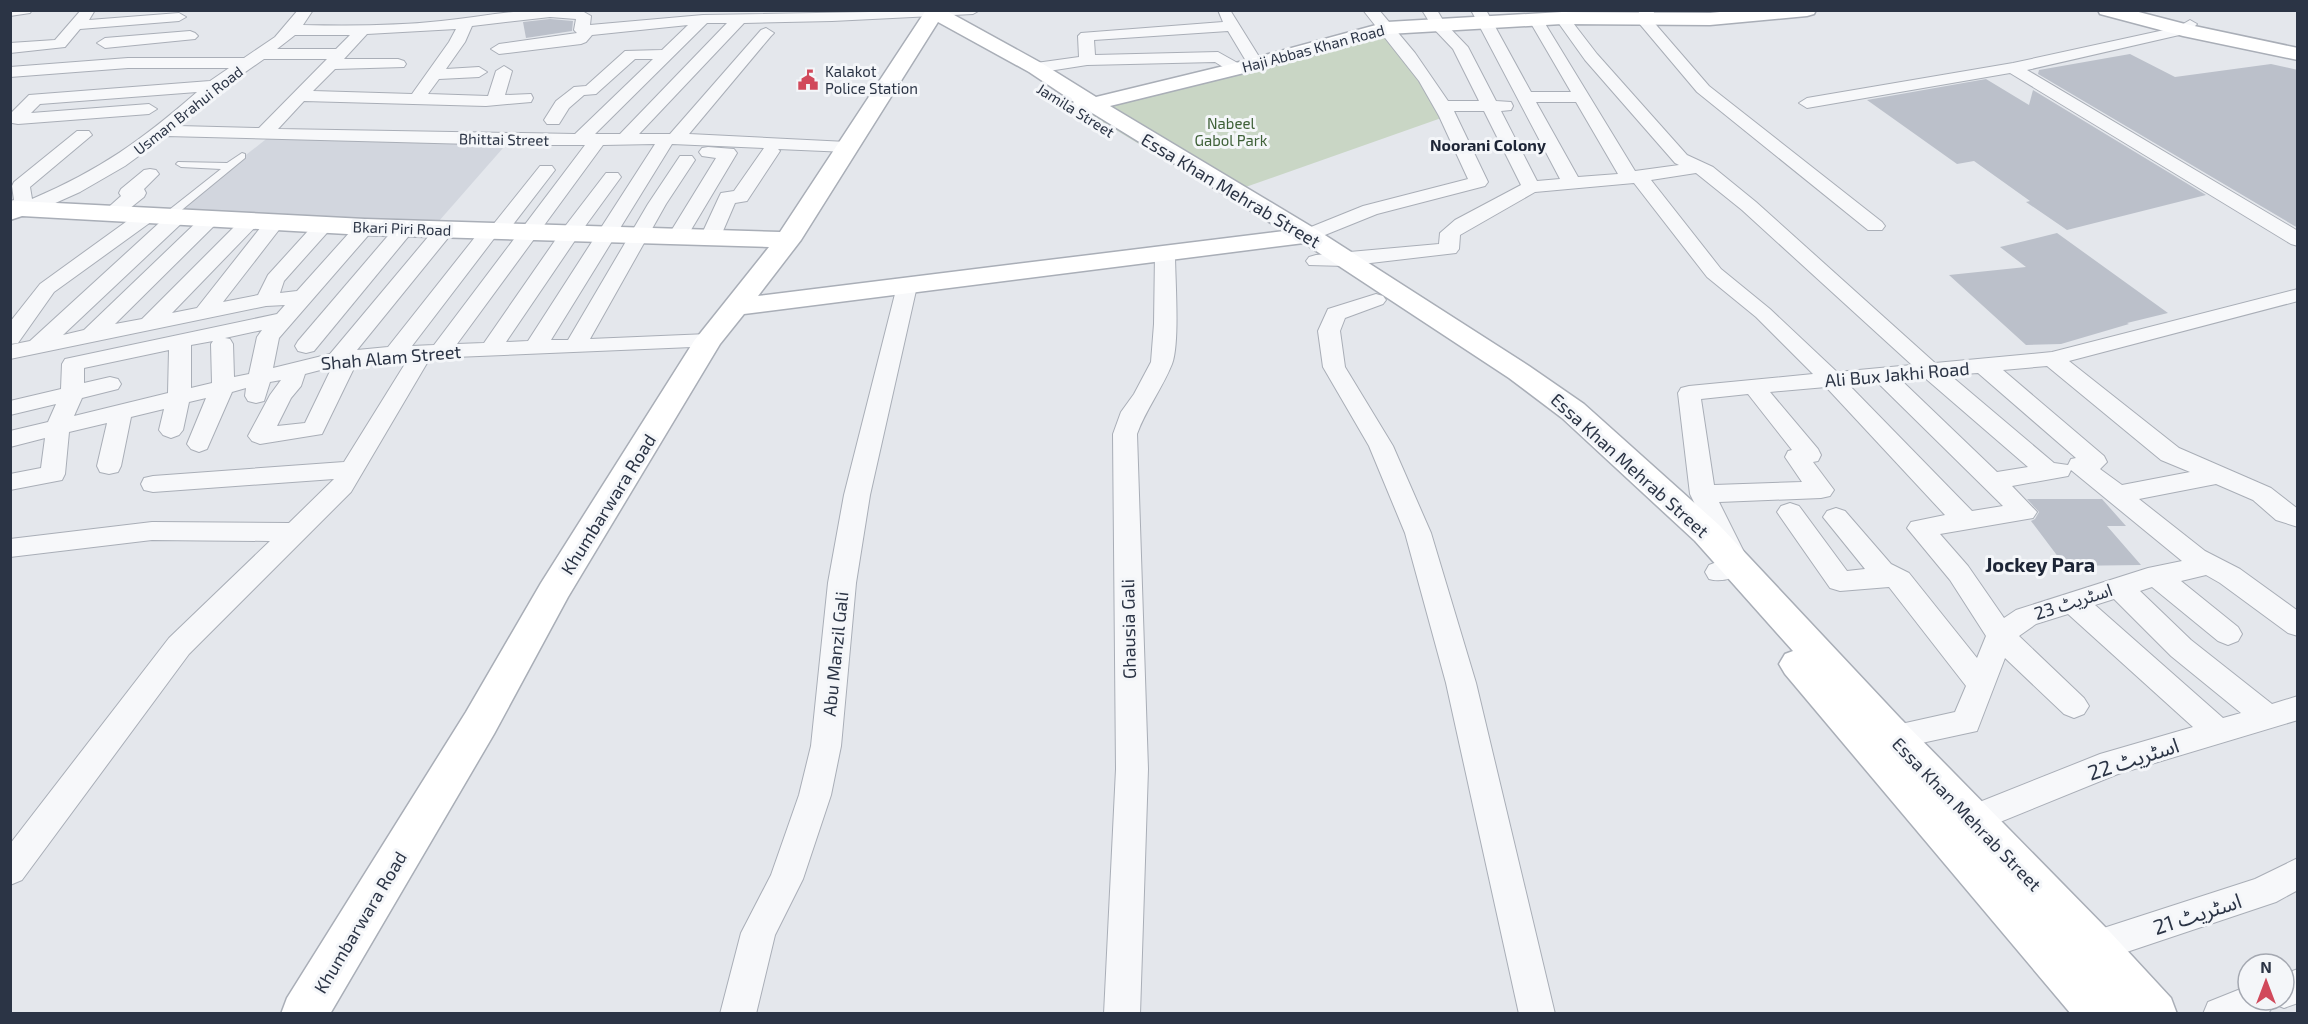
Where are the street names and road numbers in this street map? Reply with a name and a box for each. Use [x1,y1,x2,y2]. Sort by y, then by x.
street label: Haji Abbas Khan Road [1240,20,1386,77]
street label: Usman Brahui Road [130,62,246,158]
street label: Jamila Street [1034,79,1118,141]
street label: Essa Khan Mehrab Street [1137,128,1325,252]
street label: Bhittai Street [459,129,550,149]
street label: Bkari Piri Road [352,217,452,239]
street label: Shah Alam Street [320,340,462,374]
street label: Ali Bux Jakhi Road [1824,357,1970,391]
street label: Essa Khan Mehrab Street [1546,388,1714,542]
street label: Khumbarwara Road [556,430,660,578]
street label: اسٹریٹ 23 [2031,578,2115,625]
street label: Ghausia Gali [1116,579,1140,679]
street label: Abu Manzil Gali [818,590,852,718]
street label: اسٹریٹ 22 [2084,732,2182,785]
street label: Essa Khan Mehrab Street [1888,733,2046,895]
street label: Khumbarwara Road [309,847,411,997]
street label: اسٹریٹ 21 [2150,887,2244,940]

